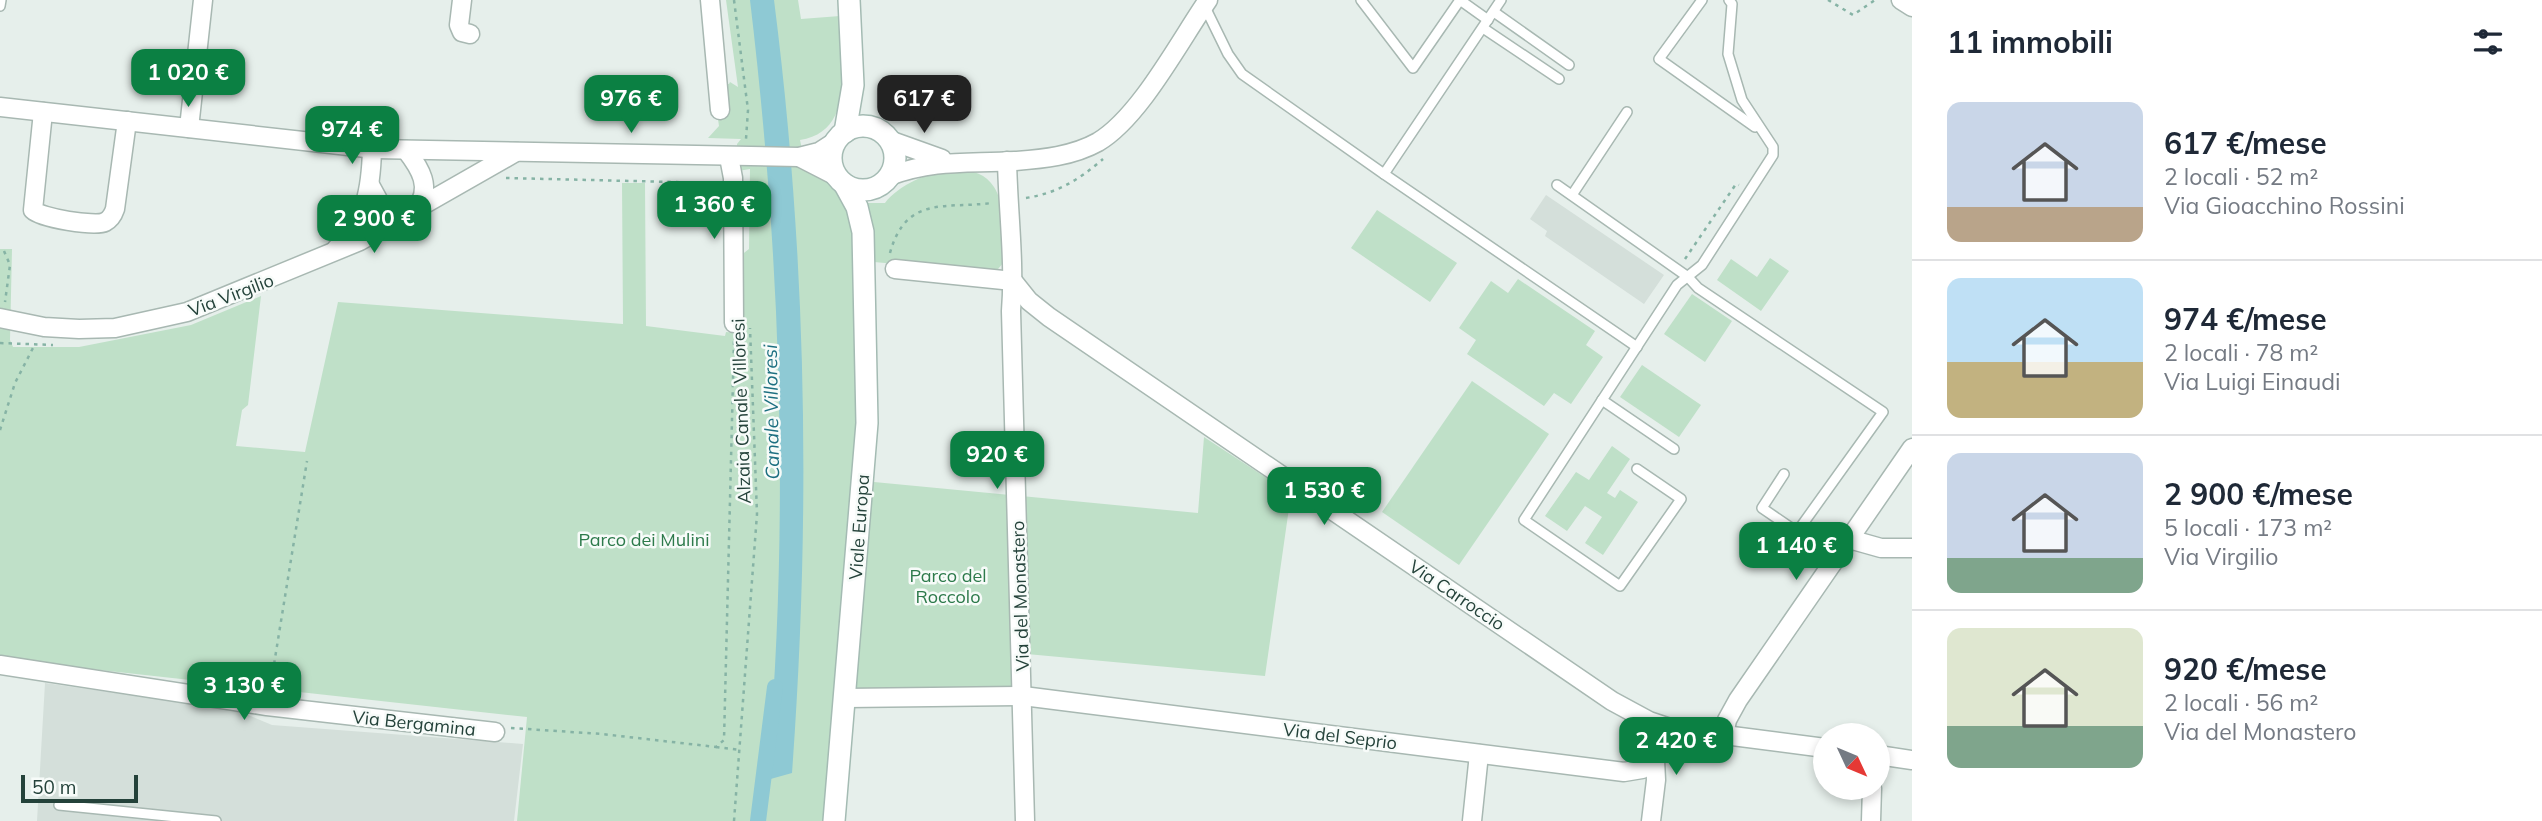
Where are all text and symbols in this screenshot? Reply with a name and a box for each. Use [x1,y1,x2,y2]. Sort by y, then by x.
text: 11 immobili [1947,23,2113,61]
icon: filters [2469,23,2507,61]
pin: 1 020 € [123,50,253,109]
text: 1 020 € [147,57,229,86]
pin: 976 € [582,76,680,135]
pin: 617 € [875,76,973,135]
text: 976 € [600,83,662,112]
text: 617 € [893,83,955,112]
pin: 974 € [303,106,401,166]
text: 974 € [321,114,383,143]
text: 617 €/mese [2164,124,2327,162]
icon: home [2003,130,2087,214]
text: 2 locali · 52 m² [2164,162,2318,191]
pin: 1 360 € [649,182,779,241]
text: 1 360 € [673,189,755,218]
text: Via Gioacchino Rossini [2164,191,2405,220]
pin: 2 900 € [309,196,439,255]
text: 2 900 € [333,203,415,232]
street label: Via Virgilio [185,268,277,322]
text: 974 €/mese [2164,300,2327,338]
icon: home [2003,306,2087,390]
street label: Alzaia Canale Villoresi [726,318,756,504]
text: 2 locali · 78 m² [2164,338,2318,367]
water label: Canale Villoresi [758,344,784,480]
text: Via Luigi Einaudi [2164,367,2341,396]
pin: 920 € [948,432,1046,491]
text: 920 € [966,439,1028,468]
pin: 1 530 € [1259,468,1389,527]
street label: Viale Europa [844,473,874,581]
text: 1 530 € [1283,475,1365,504]
text: 2 900 €/mese [2164,475,2353,513]
icon: home [2003,481,2087,565]
text: 5 locali · 173 m² [2164,513,2332,542]
street label: Via del Monastero [1006,520,1034,672]
pin: 1 140 € [1731,522,1861,582]
park label: Parco dei Mulini [578,528,710,551]
text: 1 140 € [1755,530,1837,559]
text: Via Virgilio [2164,542,2279,571]
street label: Via Carroccio [1405,555,1509,635]
park label: Parco del Roccolo [909,564,987,608]
text: 920 €/mese [2164,650,2327,688]
icon: home [2003,656,2087,740]
pin: 3 130 € [179,662,309,722]
text: 3 130 € [203,670,285,699]
text: 2 locali · 56 m² [2164,688,2318,717]
street label: Via Bergamina [351,705,477,741]
text: Via del Monastero [2164,717,2356,746]
street label: Via del Seprio [1282,718,1398,754]
pin: 2 420 € [1611,718,1741,777]
north arrow [1813,723,1890,800]
map controls [1813,723,1890,800]
text: 2 420 € [1635,725,1717,754]
scale bar [21,772,138,804]
text: 50 m [32,775,76,799]

